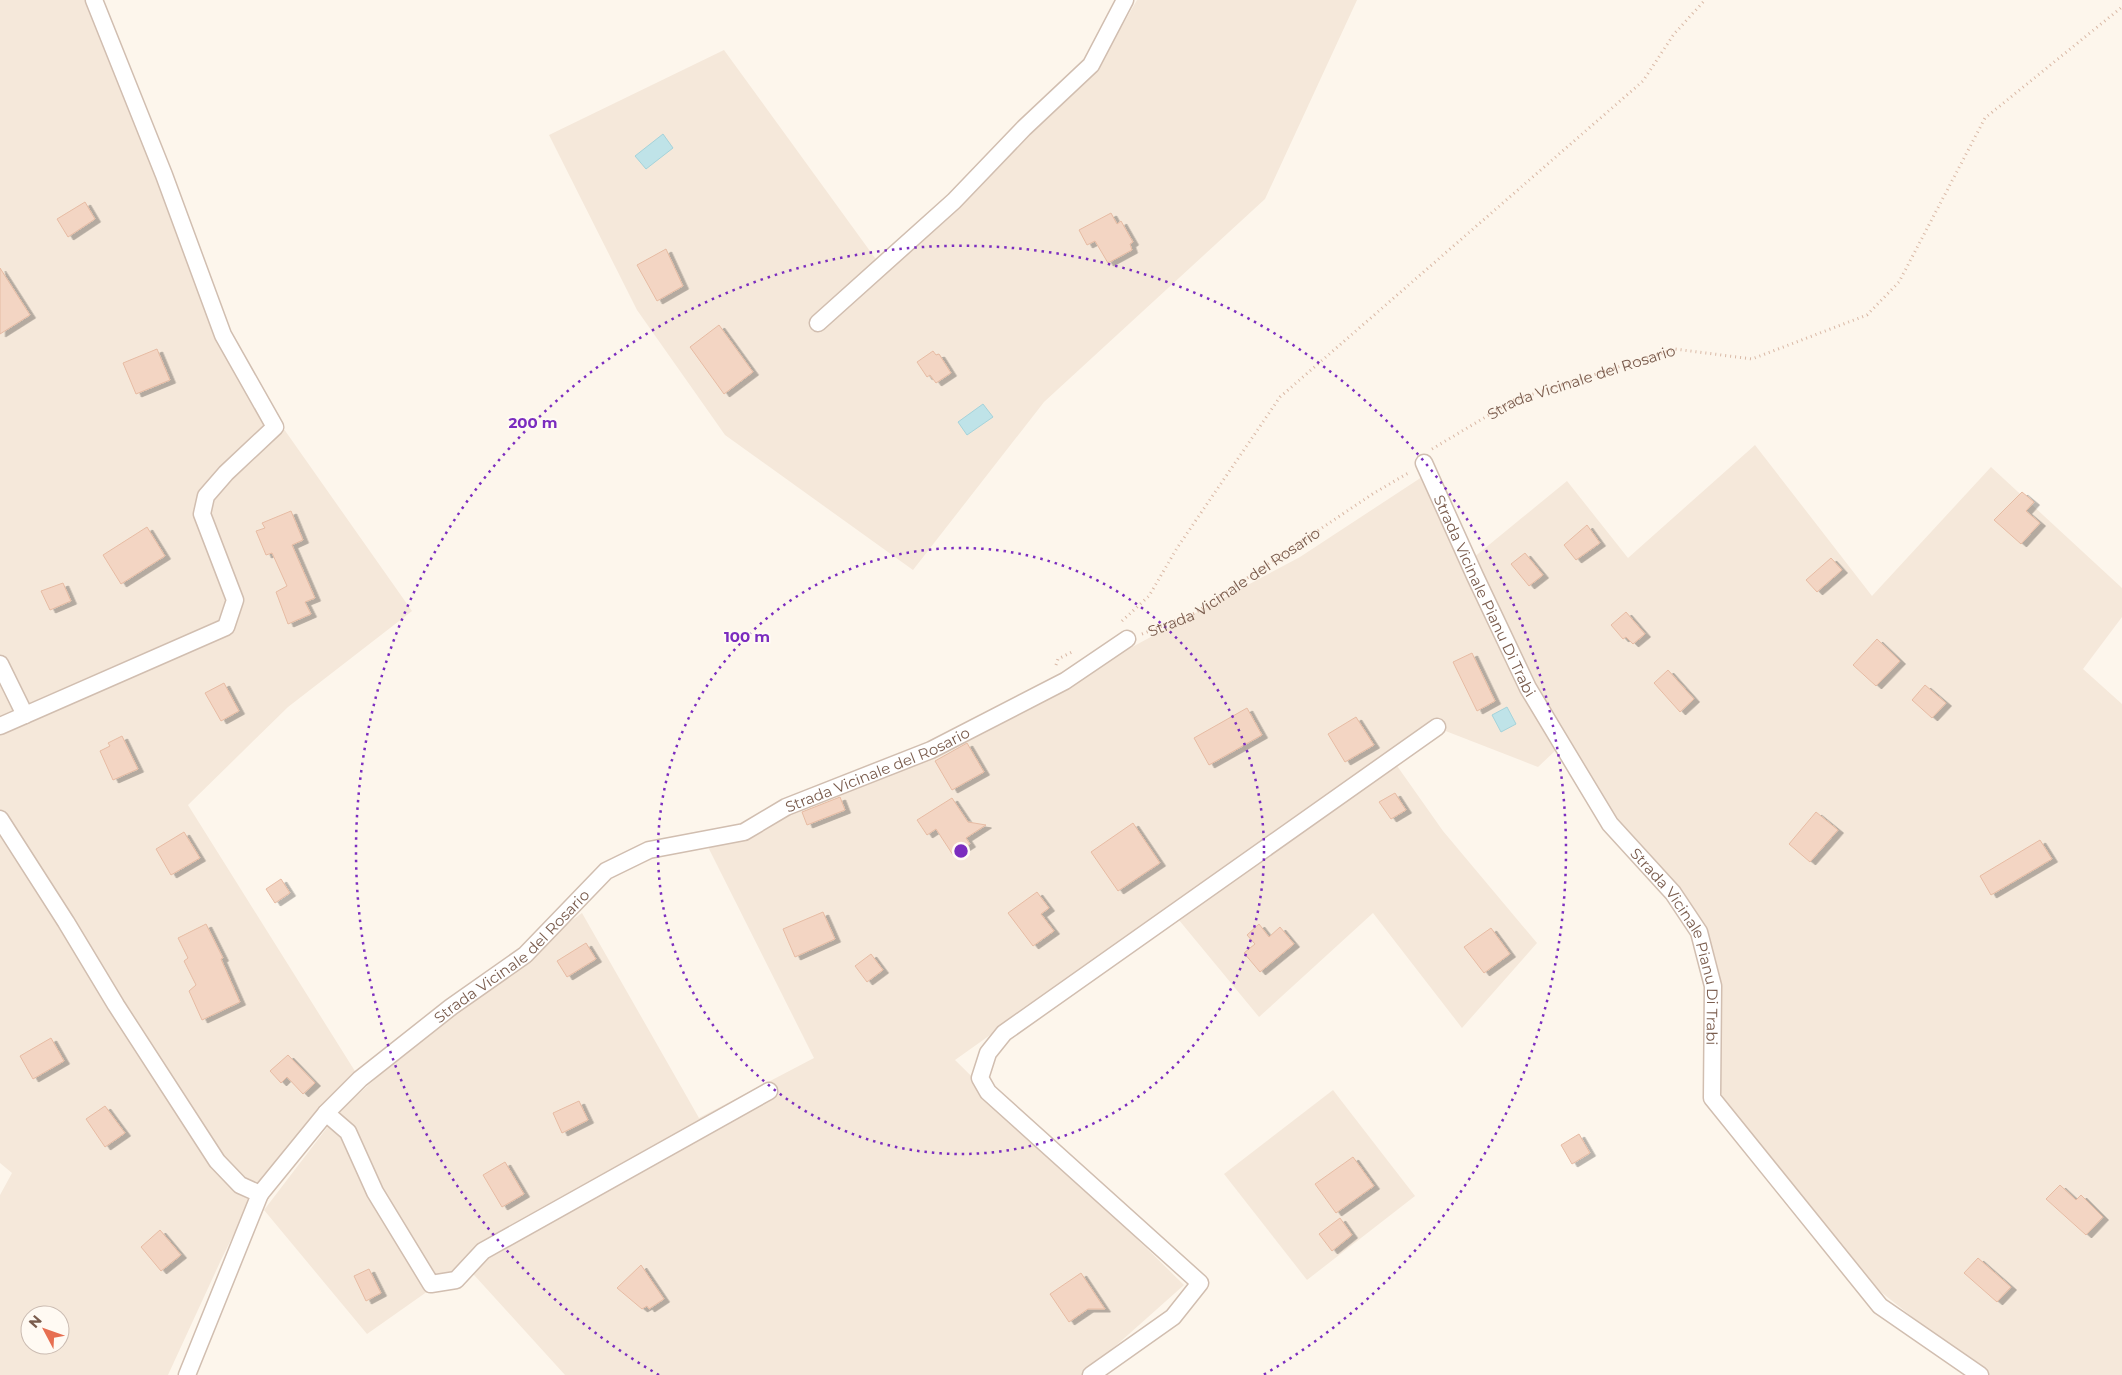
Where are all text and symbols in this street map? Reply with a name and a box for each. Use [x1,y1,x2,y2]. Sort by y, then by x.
street label: Strada Vicinale del Rosario [1484,340,1678,423]
text: 200 m [508,413,558,432]
street label: Strada Vicinale Pianu Di Trabi [1430,492,1540,700]
street label: Strada Vicinale del Rosario [1145,523,1323,640]
text: 100 m [724,627,770,646]
street label: Strada Vicinale del Rosario [782,722,973,816]
centre of rings [952,842,970,860]
street label: Strada Vicinale Pianu Di Trabi [1627,844,1723,1045]
street label: Strada Vicinale del Rosario [430,885,593,1027]
north arrow [20,1305,70,1355]
text: N [25,1311,46,1332]

